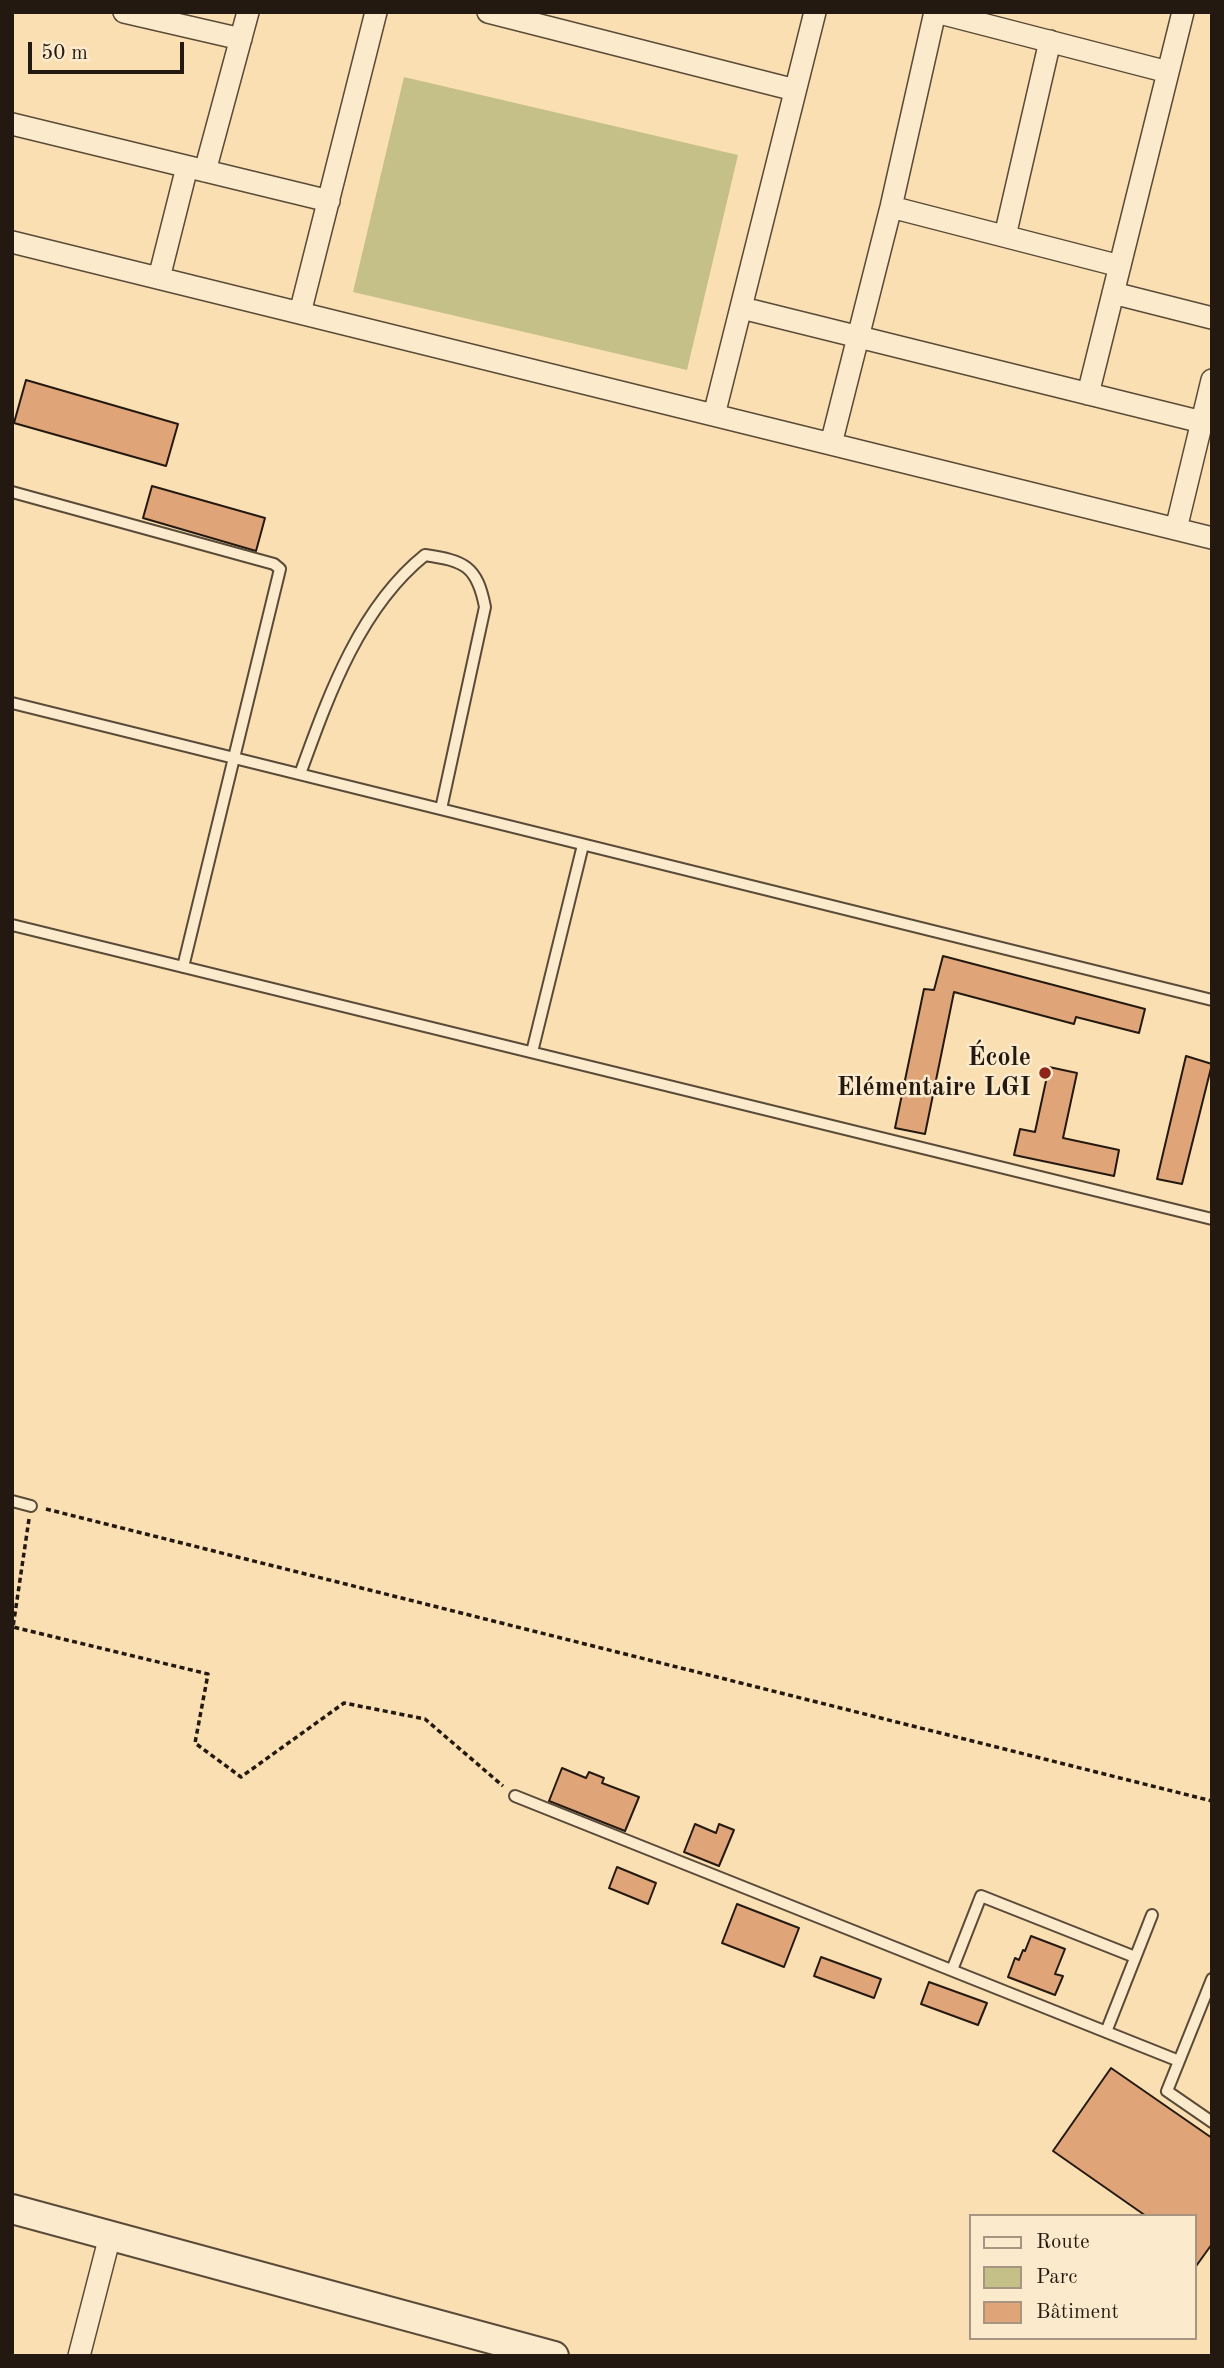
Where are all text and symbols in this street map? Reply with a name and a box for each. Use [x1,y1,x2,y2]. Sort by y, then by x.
scale bar [32,28,187,72]
text: 50 m [41,43,88,64]
place label: École Elémentaire LGI [836,1042,1031,1104]
marker: École Elémentaire LGI [1037,1065,1053,1081]
legend [968,2214,1196,2340]
text: Route [1036,2232,1090,2253]
text: Parc [1036,2267,1078,2288]
text: Bâtiment [1036,2302,1119,2323]

